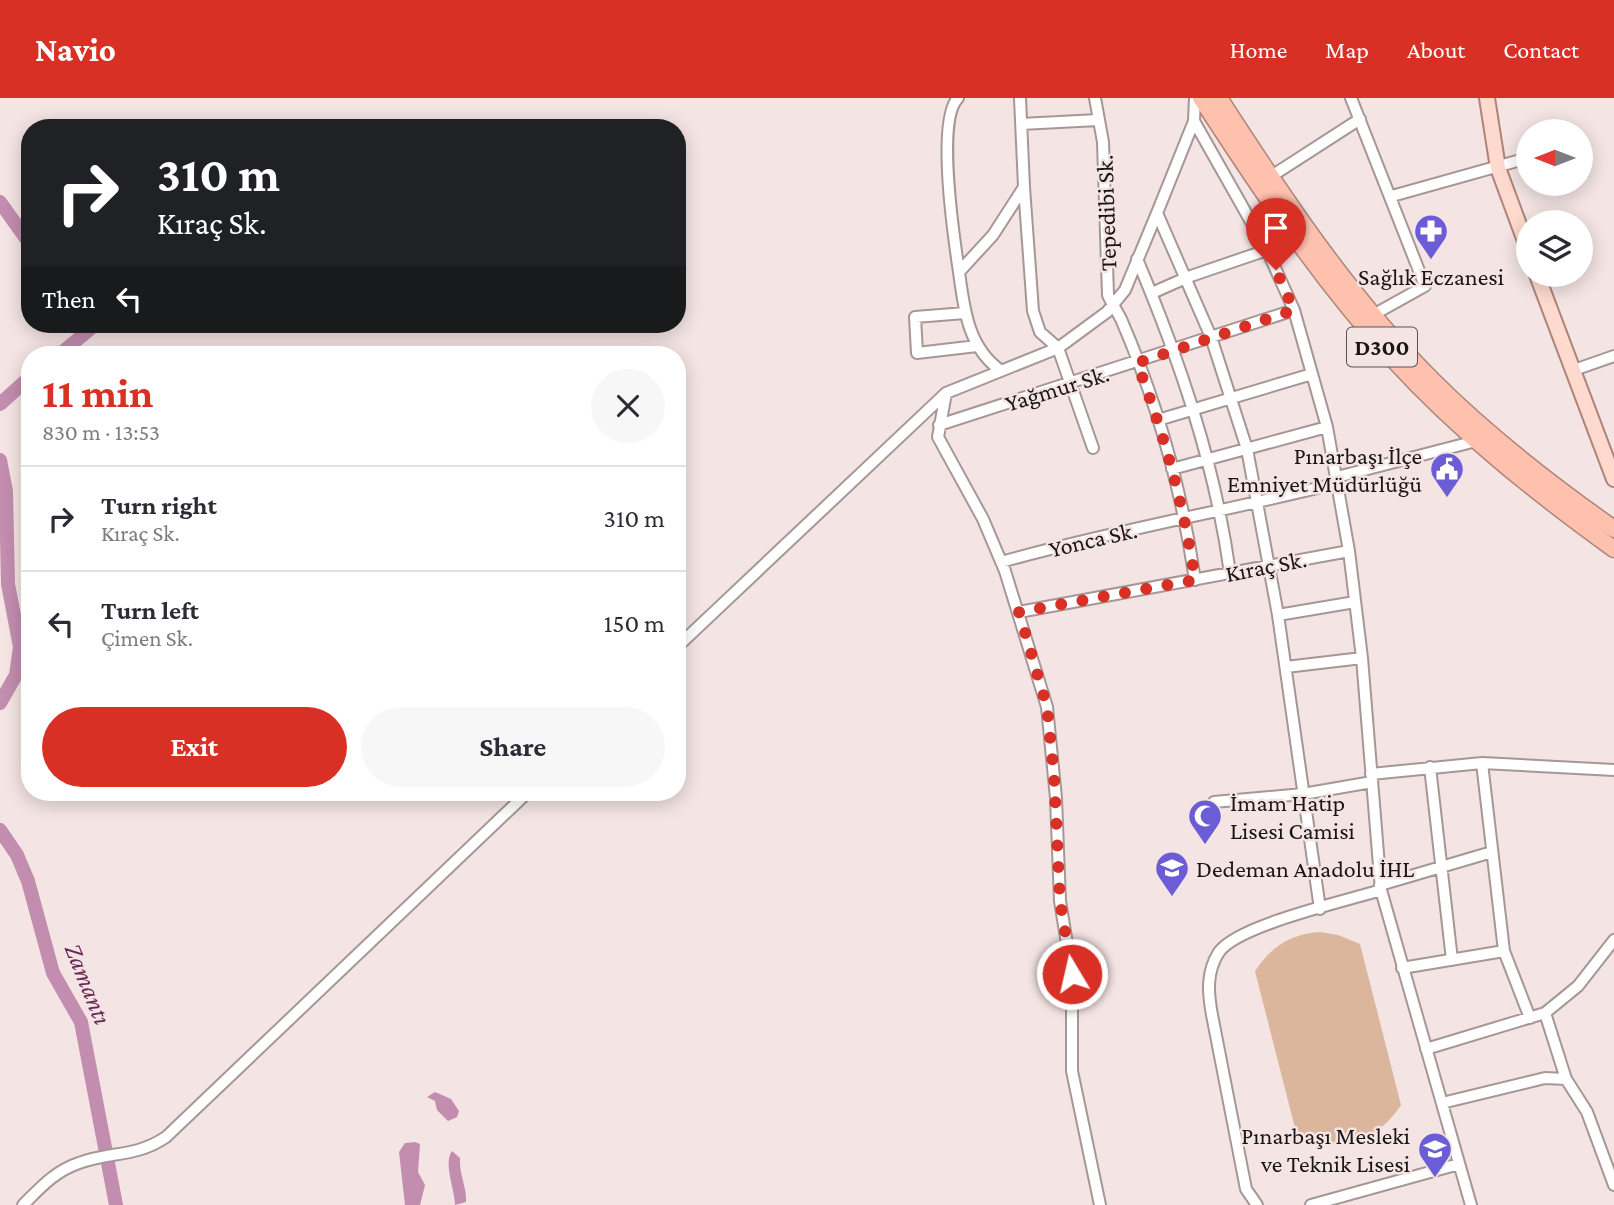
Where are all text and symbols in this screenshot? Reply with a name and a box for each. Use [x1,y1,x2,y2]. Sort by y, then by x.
text: Navio [35,31,116,68]
text: Home [1230,36,1287,63]
text: Map [1325,36,1369,63]
text: About [1407,36,1465,63]
text: Contact [1503,36,1579,63]
north arrow [1516,119,1592,196]
map controls [1516,119,1593,287]
icon: right [42,147,133,238]
text: 310 m [157,147,280,202]
street label: Tepedibi Sk. [1090,154,1122,272]
pin [1246,198,1306,270]
text: Kıraç Sk. [157,205,266,241]
icon: arrive [1257,209,1295,247]
button: layers [1516,210,1593,287]
pharmacy icon: Sağlık Eczanesi [1412,212,1450,261]
place label: Sağlık Eczanesi [1358,263,1504,290]
icon: left [110,280,148,318]
text: Then [42,285,96,314]
road number: D300 [1347,328,1417,366]
street label: Yağmur Sk. [1002,359,1112,417]
text: 11 min [42,369,153,416]
button: close [591,369,665,443]
text: 830 m · 13:53 [42,419,160,445]
place label: Pınarbaşı İlçe Emniyet Müdürlüğü [1227,442,1422,497]
public building icon: Pınarbaşı İlçe Emniyet Müdürlüğü [1428,450,1466,499]
text: Turn right [101,491,217,520]
icon: right [42,500,80,538]
text: 310 m [604,504,665,533]
street label: Yonca Sk. [1046,516,1140,562]
text: Kıraç Sk. [101,520,180,546]
street label: Kıraç Sk. [1223,545,1309,587]
text: Turn left [101,596,199,625]
icon: left [42,605,80,643]
text: 150 m [604,609,665,638]
text: Çimen Sk. [101,625,193,651]
button: Exit [42,707,347,787]
button: Share [361,707,665,787]
place label: İmam Hatip Lisesi Camisi [1230,789,1355,844]
mosque icon: İmam Hatip Lisesi Camisi [1186,797,1224,846]
school or university icon: Dedeman Anadolu İHL [1153,849,1191,898]
place label: Dedeman Anadolu İHL [1196,855,1414,882]
position arrow [1035,937,1109,1011]
water label: Zamantı [59,939,117,1029]
place label: Pınarbaşı Mesleki ve Teknik Lisesi [1241,1122,1410,1177]
school or university icon: Pınarbaşı Mesleki ve Teknik Lisesi [1416,1130,1454,1179]

